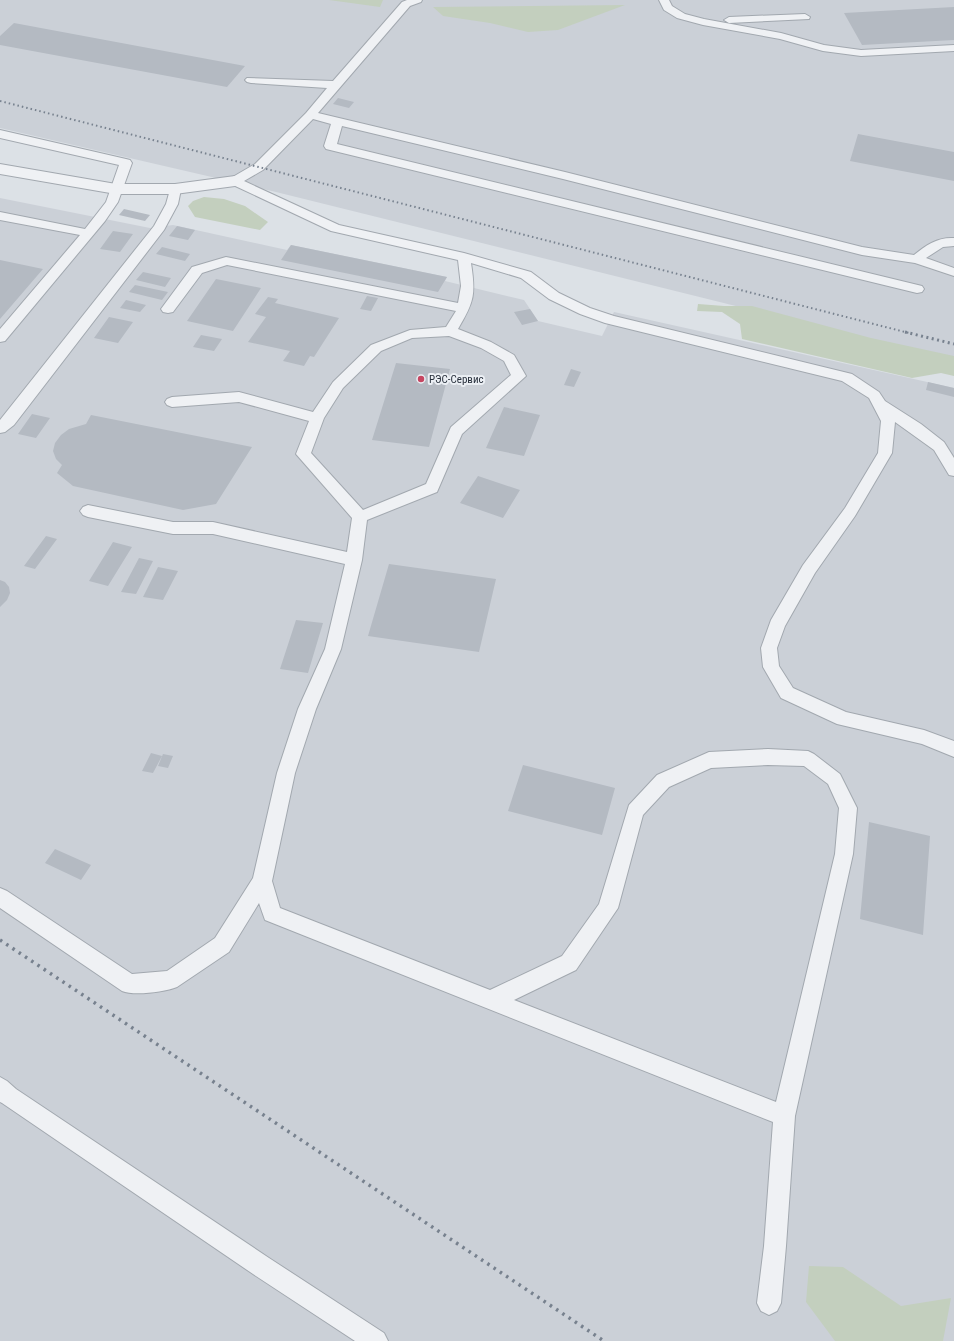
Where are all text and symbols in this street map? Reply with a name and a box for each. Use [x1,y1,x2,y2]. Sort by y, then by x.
place label: РЭС-Сервис [429,373,484,386]
marker: РЭС-Сервис [416,374,426,384]

